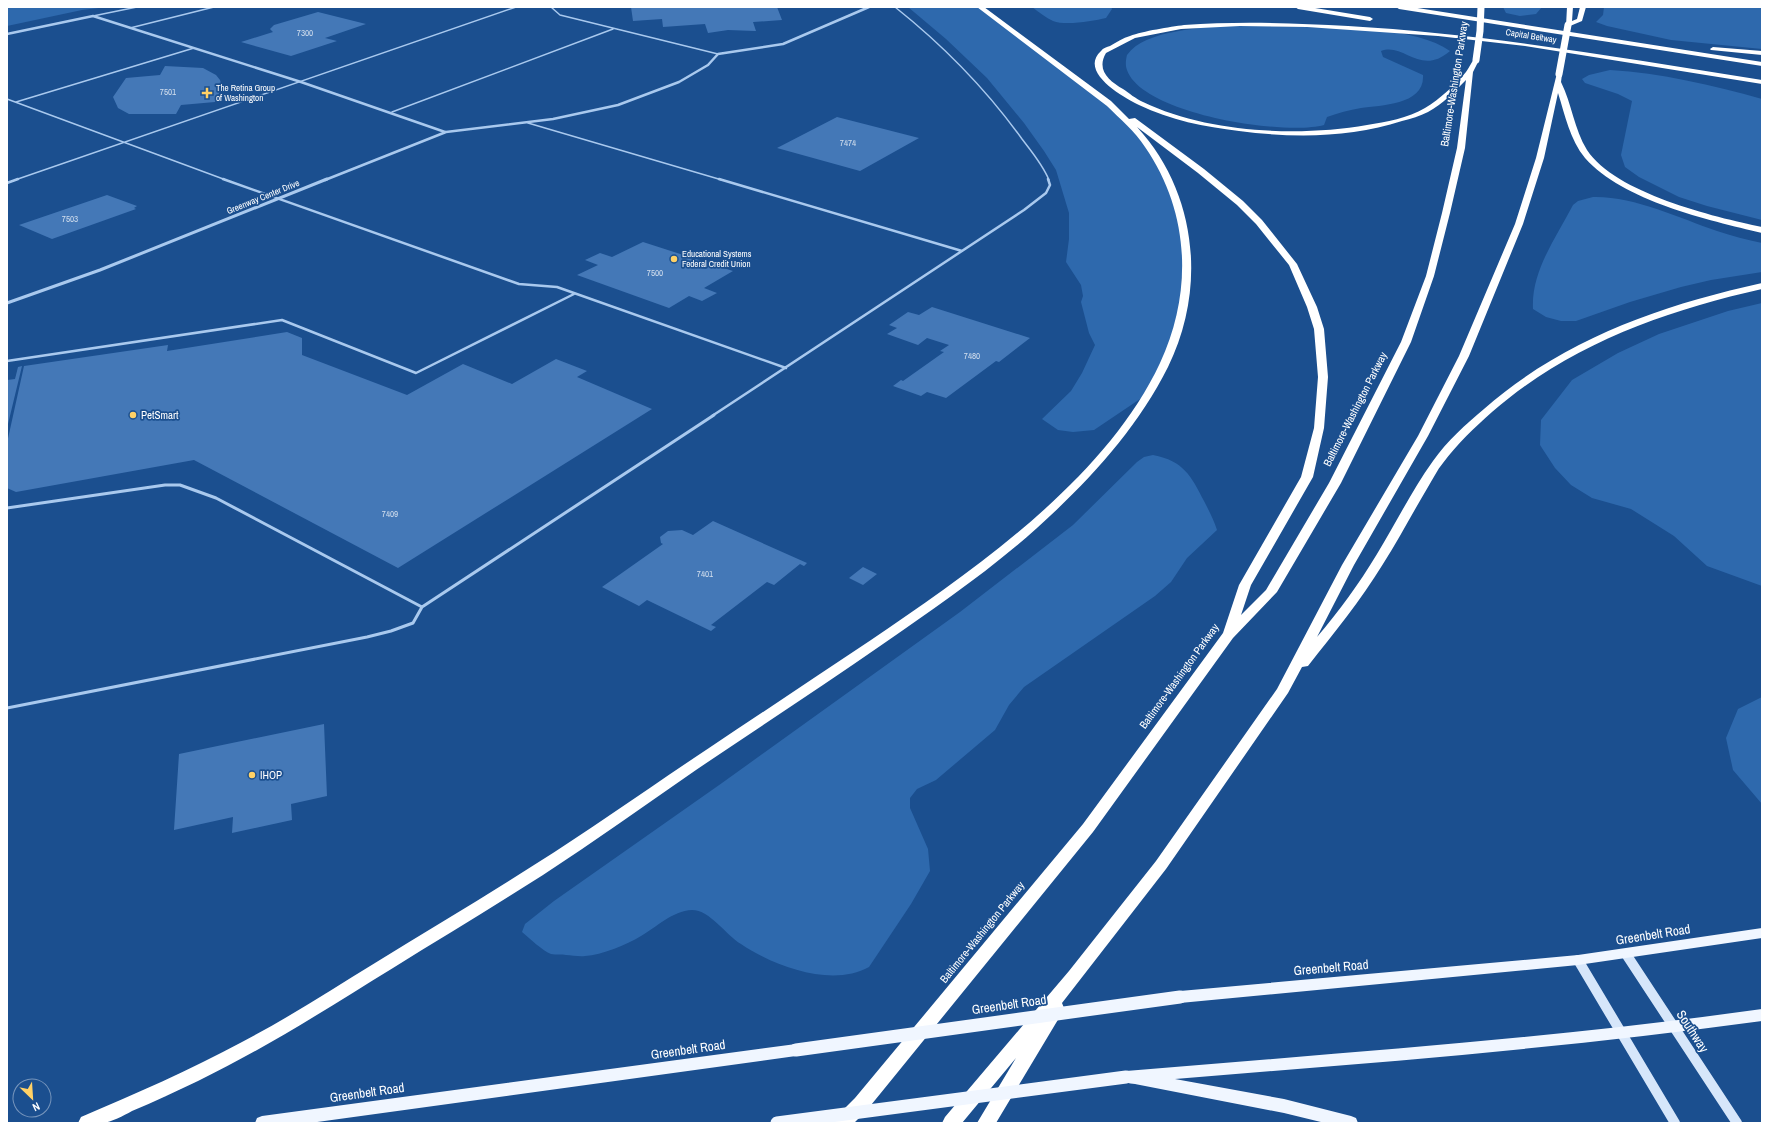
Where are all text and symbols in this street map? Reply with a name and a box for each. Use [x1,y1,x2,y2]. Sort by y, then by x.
street label: Baltimore-Washington Parkway [1437,20,1471,148]
street label: Capital Beltway [1505,26,1558,46]
house number: 7300 [297,27,313,39]
place label: The Retina Group of Washington [216,82,275,104]
house number: 7501 [160,86,176,98]
marker: The Retina Group of Washington [201,87,213,99]
house number: 7474 [840,137,856,149]
street label: Greenway Center Drive [225,177,301,217]
house number: 7503 [62,213,78,225]
place label: Educational Systems Federal Credit Union [682,248,752,270]
marker: Educational Systems Federal Credit Union [669,254,679,264]
house number: 7500 [647,267,663,279]
street label: Baltimore-Washington Parkway [1320,349,1390,469]
house number: 7480 [964,350,980,362]
place label: PetSmart [141,408,179,422]
marker: PetSmart [128,410,138,420]
house number: 7409 [382,508,398,520]
house number: 7401 [697,568,713,580]
street label: Baltimore-Washington Parkway [1136,620,1222,731]
place label: IHOP [260,768,282,782]
marker: IHOP [247,770,257,780]
street label: Baltimore-Washington Parkway [937,878,1028,986]
street label: Greenbelt Road [1615,920,1692,949]
street label: Greenbelt Road [1293,956,1369,979]
street label: Greenbelt Road [971,991,1048,1018]
street label: Southway [1673,1007,1713,1056]
street label: Greenbelt Road [650,1036,727,1063]
north arrow [12,1078,52,1118]
street label: Greenbelt Road [329,1079,406,1106]
text: N [30,1099,42,1115]

